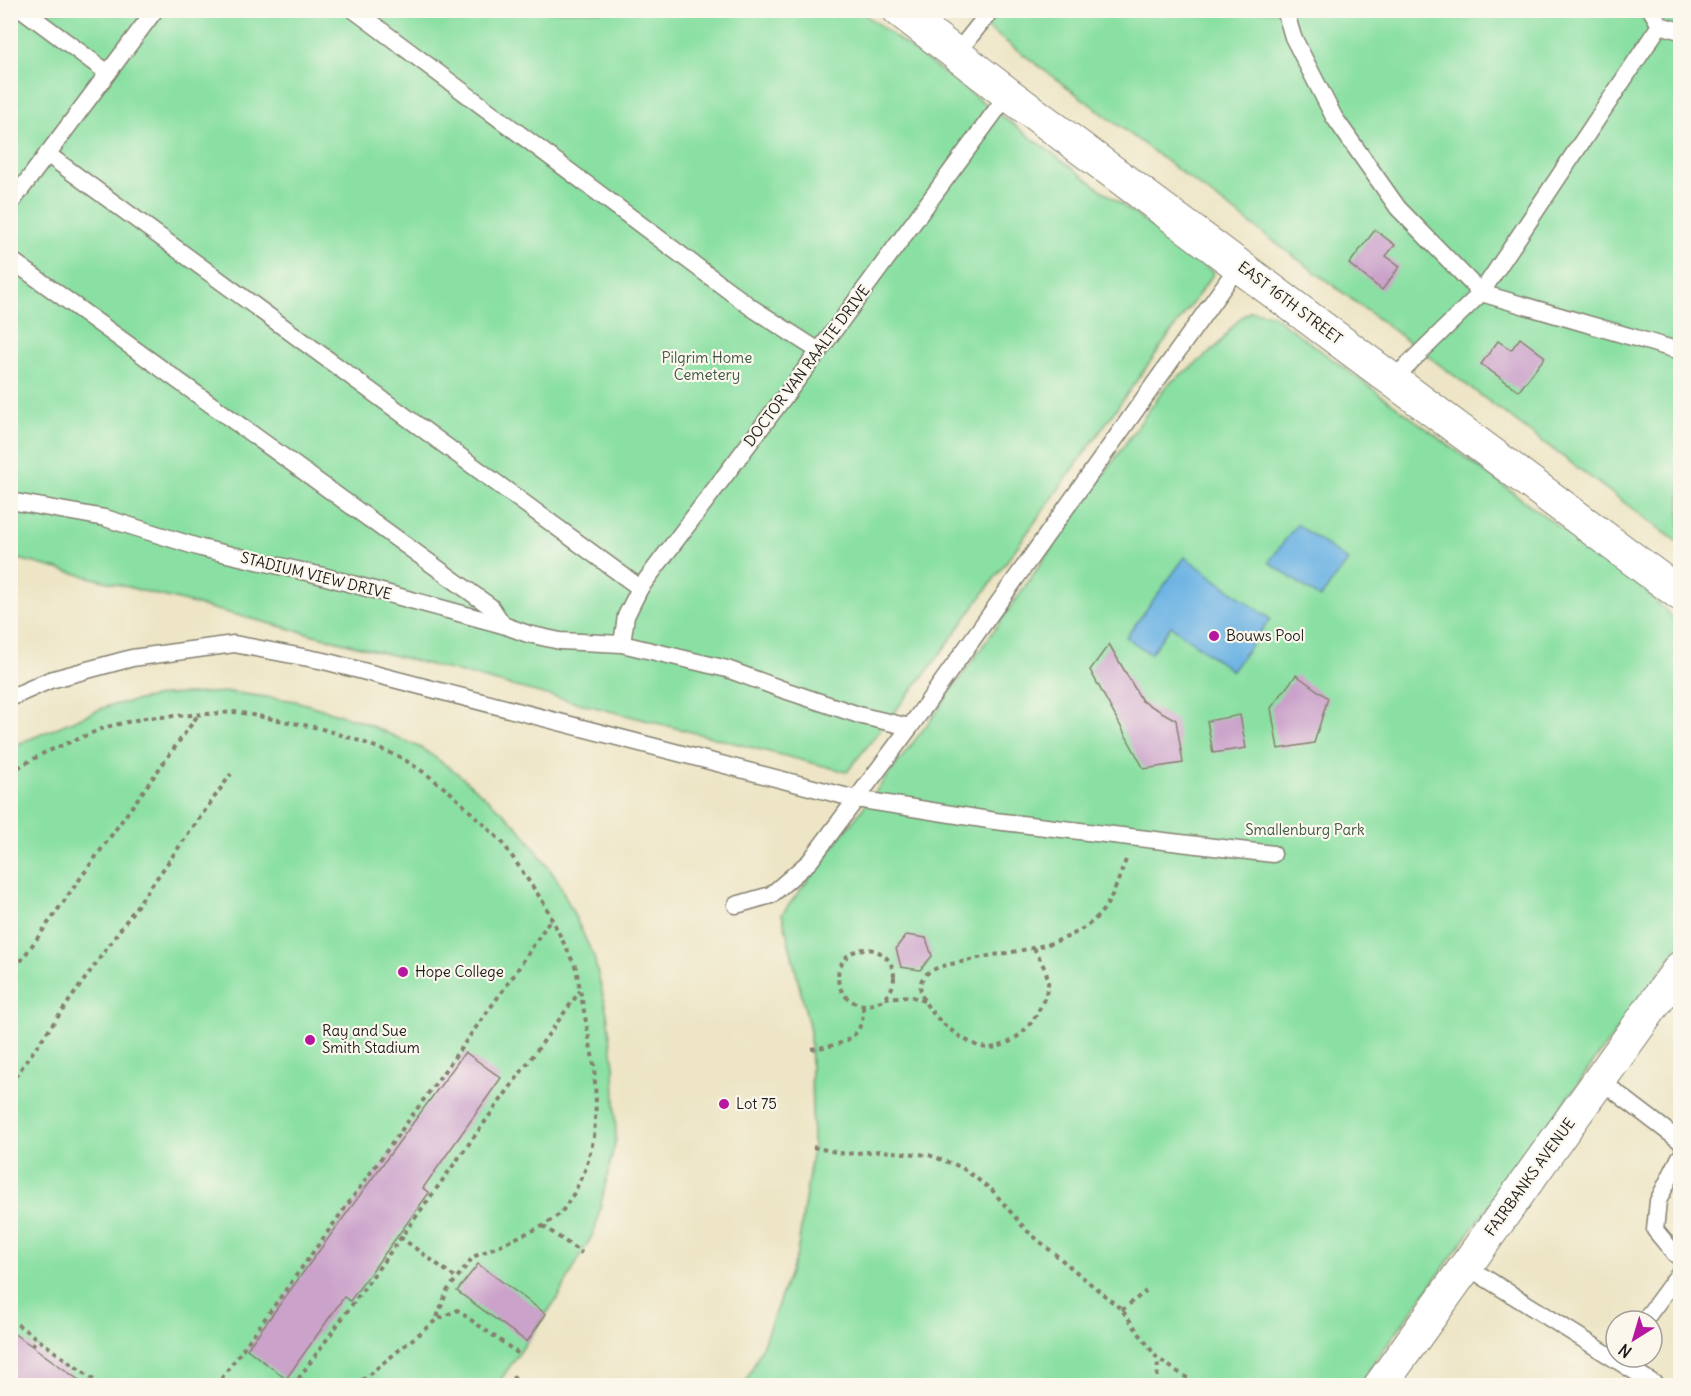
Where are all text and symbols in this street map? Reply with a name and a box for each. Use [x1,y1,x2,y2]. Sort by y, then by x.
street label: EAST 16TH STREET [1234,257,1347,348]
street label: DOCTOR VAN RAALTE DRIVE [740,281,874,450]
park label: Pilgrim Home Cemetery [662,348,752,384]
street label: STADIUM VIEW DRIVE [239,548,394,604]
place label: Bouws Pool [1226,626,1304,645]
marker: Bouws Pool [1207,629,1221,643]
park label: Smallenburg Park [1245,820,1365,839]
place label: Hope College [415,962,504,981]
marker: Hope College [396,965,410,979]
place label: Ray and Sue Smith Stadium [322,1021,420,1057]
marker: Ray and Sue Smith Stadium [303,1033,317,1047]
place label: Lot 75 [736,1094,777,1113]
marker: Lot 75 [717,1097,731,1111]
street label: FAIRBANKS AVENUE [1480,1114,1579,1239]
north arrow [1604,1309,1664,1369]
text: N [1615,1340,1635,1362]

